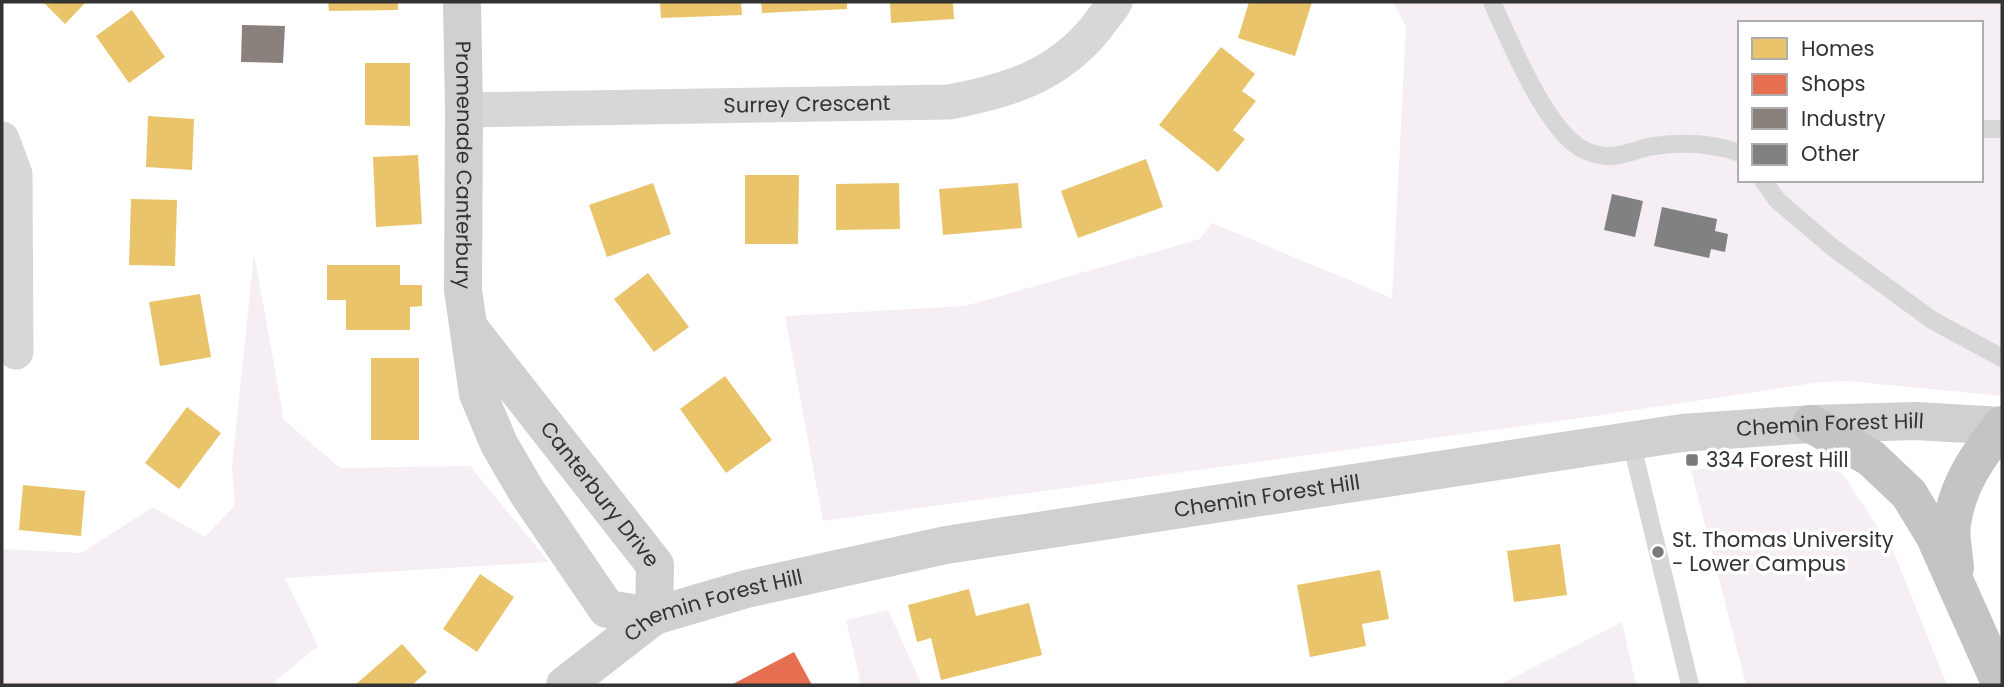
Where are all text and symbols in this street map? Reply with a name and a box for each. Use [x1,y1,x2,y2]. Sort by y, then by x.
legend [1738,21,1983,182]
text: Homes [1801,34,1875,63]
street label: Promenade Canterbury [449,41,479,289]
text: Shops [1801,69,1865,98]
street label: Surrey Crescent [723,88,891,120]
text: Industry [1801,104,1886,133]
text: Other [1801,139,1860,168]
street label: Chemin Forest Hill [1735,406,1925,443]
street label: Canterbury Drive [534,415,666,573]
place label: 334 Forest Hill [1706,445,1849,474]
marker: 334 Forest Hill [1684,452,1700,468]
street label: Chemin Forest Hill [1172,467,1362,524]
place label: St. Thomas University - Lower Campus [1672,525,1894,578]
marker: St. Thomas University - Lower Campus [1650,544,1666,560]
street label: Chemin Forest Hill [618,562,805,648]

